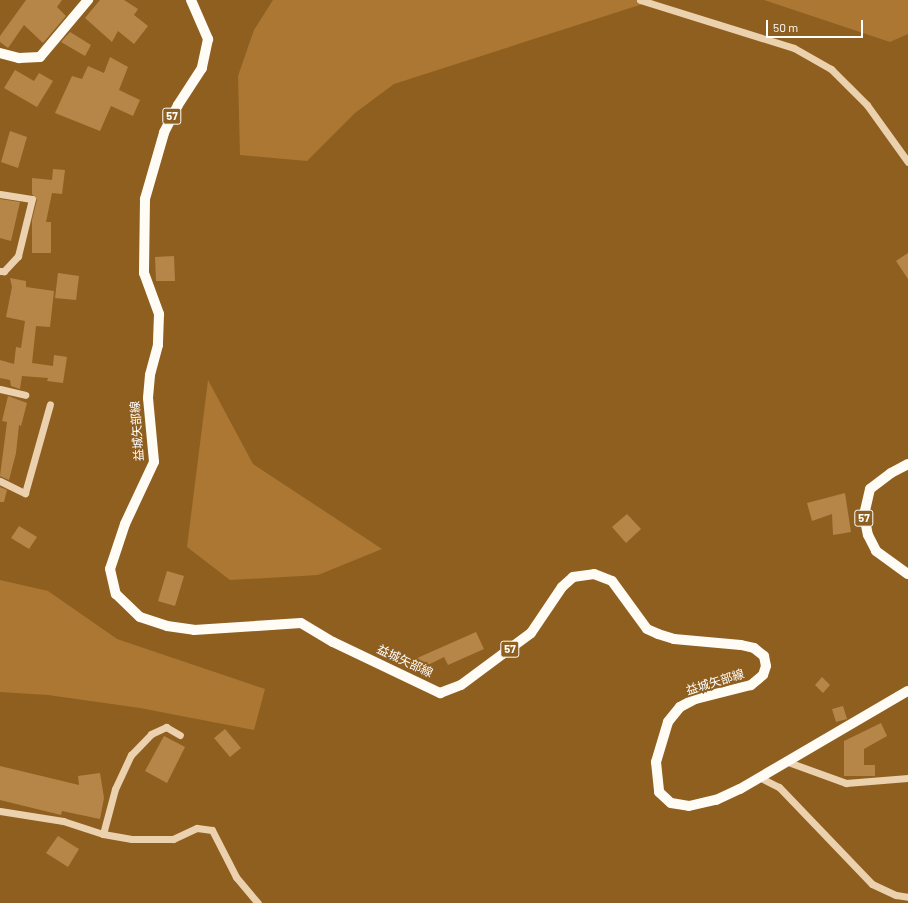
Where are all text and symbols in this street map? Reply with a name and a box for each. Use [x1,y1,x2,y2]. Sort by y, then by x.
scale bar [768,12,865,38]
text: 50 m [773,20,798,34]
road number: 57 [162,107,182,125]
street label: 益城矢部線 [128,401,146,461]
road number: 57 [854,509,874,527]
road number: 57 [500,640,520,658]
street label: 益城矢部線 [375,642,435,680]
street label: 益城矢部線 [684,666,746,698]

